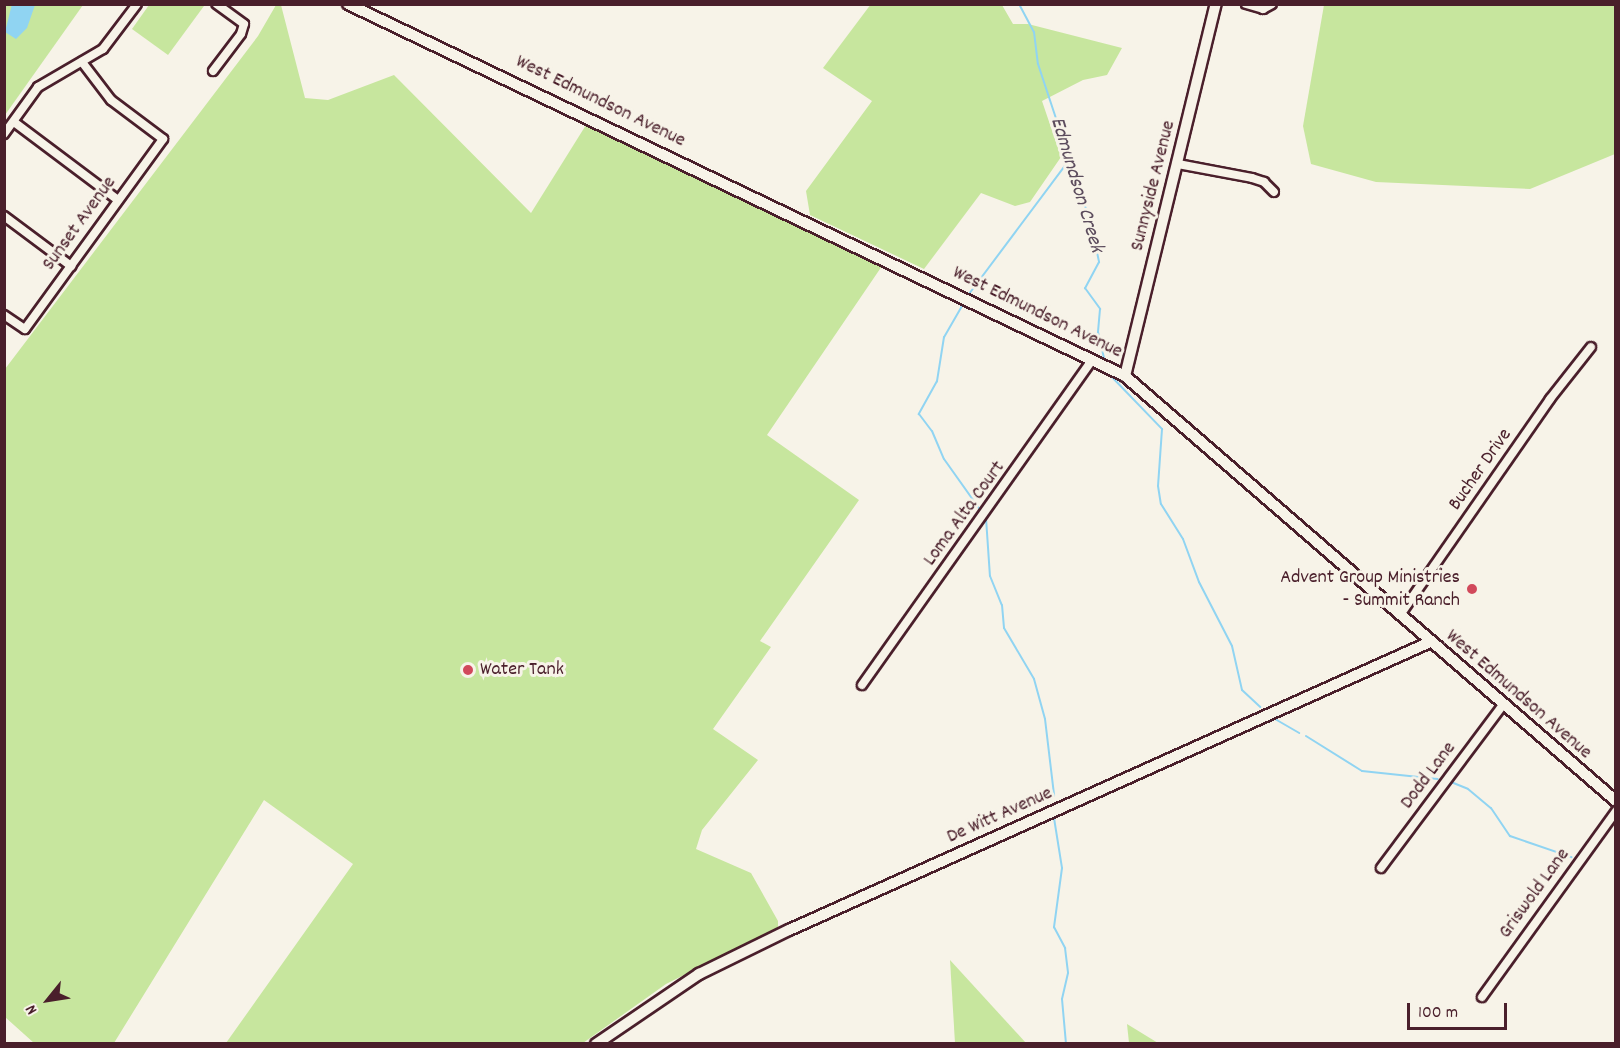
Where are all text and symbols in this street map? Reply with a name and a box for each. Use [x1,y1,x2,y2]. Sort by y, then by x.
street label: West Edmundson Avenue [511,50,689,154]
water label: Edmundson Creek [1043,114,1109,256]
street label: Sunnyside Avenue [1126,118,1182,254]
street label: Sunset Avenue [38,172,122,276]
street label: West Edmundson Avenue [948,261,1126,365]
street label: Bucher Drive [1444,424,1518,516]
street label: Loma Alta Court [919,457,1011,571]
place label: Advent Group Ministries - Summit Ranch [1280,566,1460,613]
marker: Advent Group Ministries - Summit Ranch [1465,582,1479,596]
street label: West Edmundson Avenue [1440,625,1596,765]
place label: Water Tank [480,658,564,682]
marker: Water Tank [461,663,475,677]
street label: Dodd Lane [1396,738,1462,814]
street label: De Witt Avenue [944,782,1056,850]
street label: Griswold Lane [1494,844,1576,944]
north arrow [18,970,78,1030]
scale bar [1410,991,1510,1029]
text: N [20,1000,44,1018]
text: 100 m [1418,1001,1458,1026]

